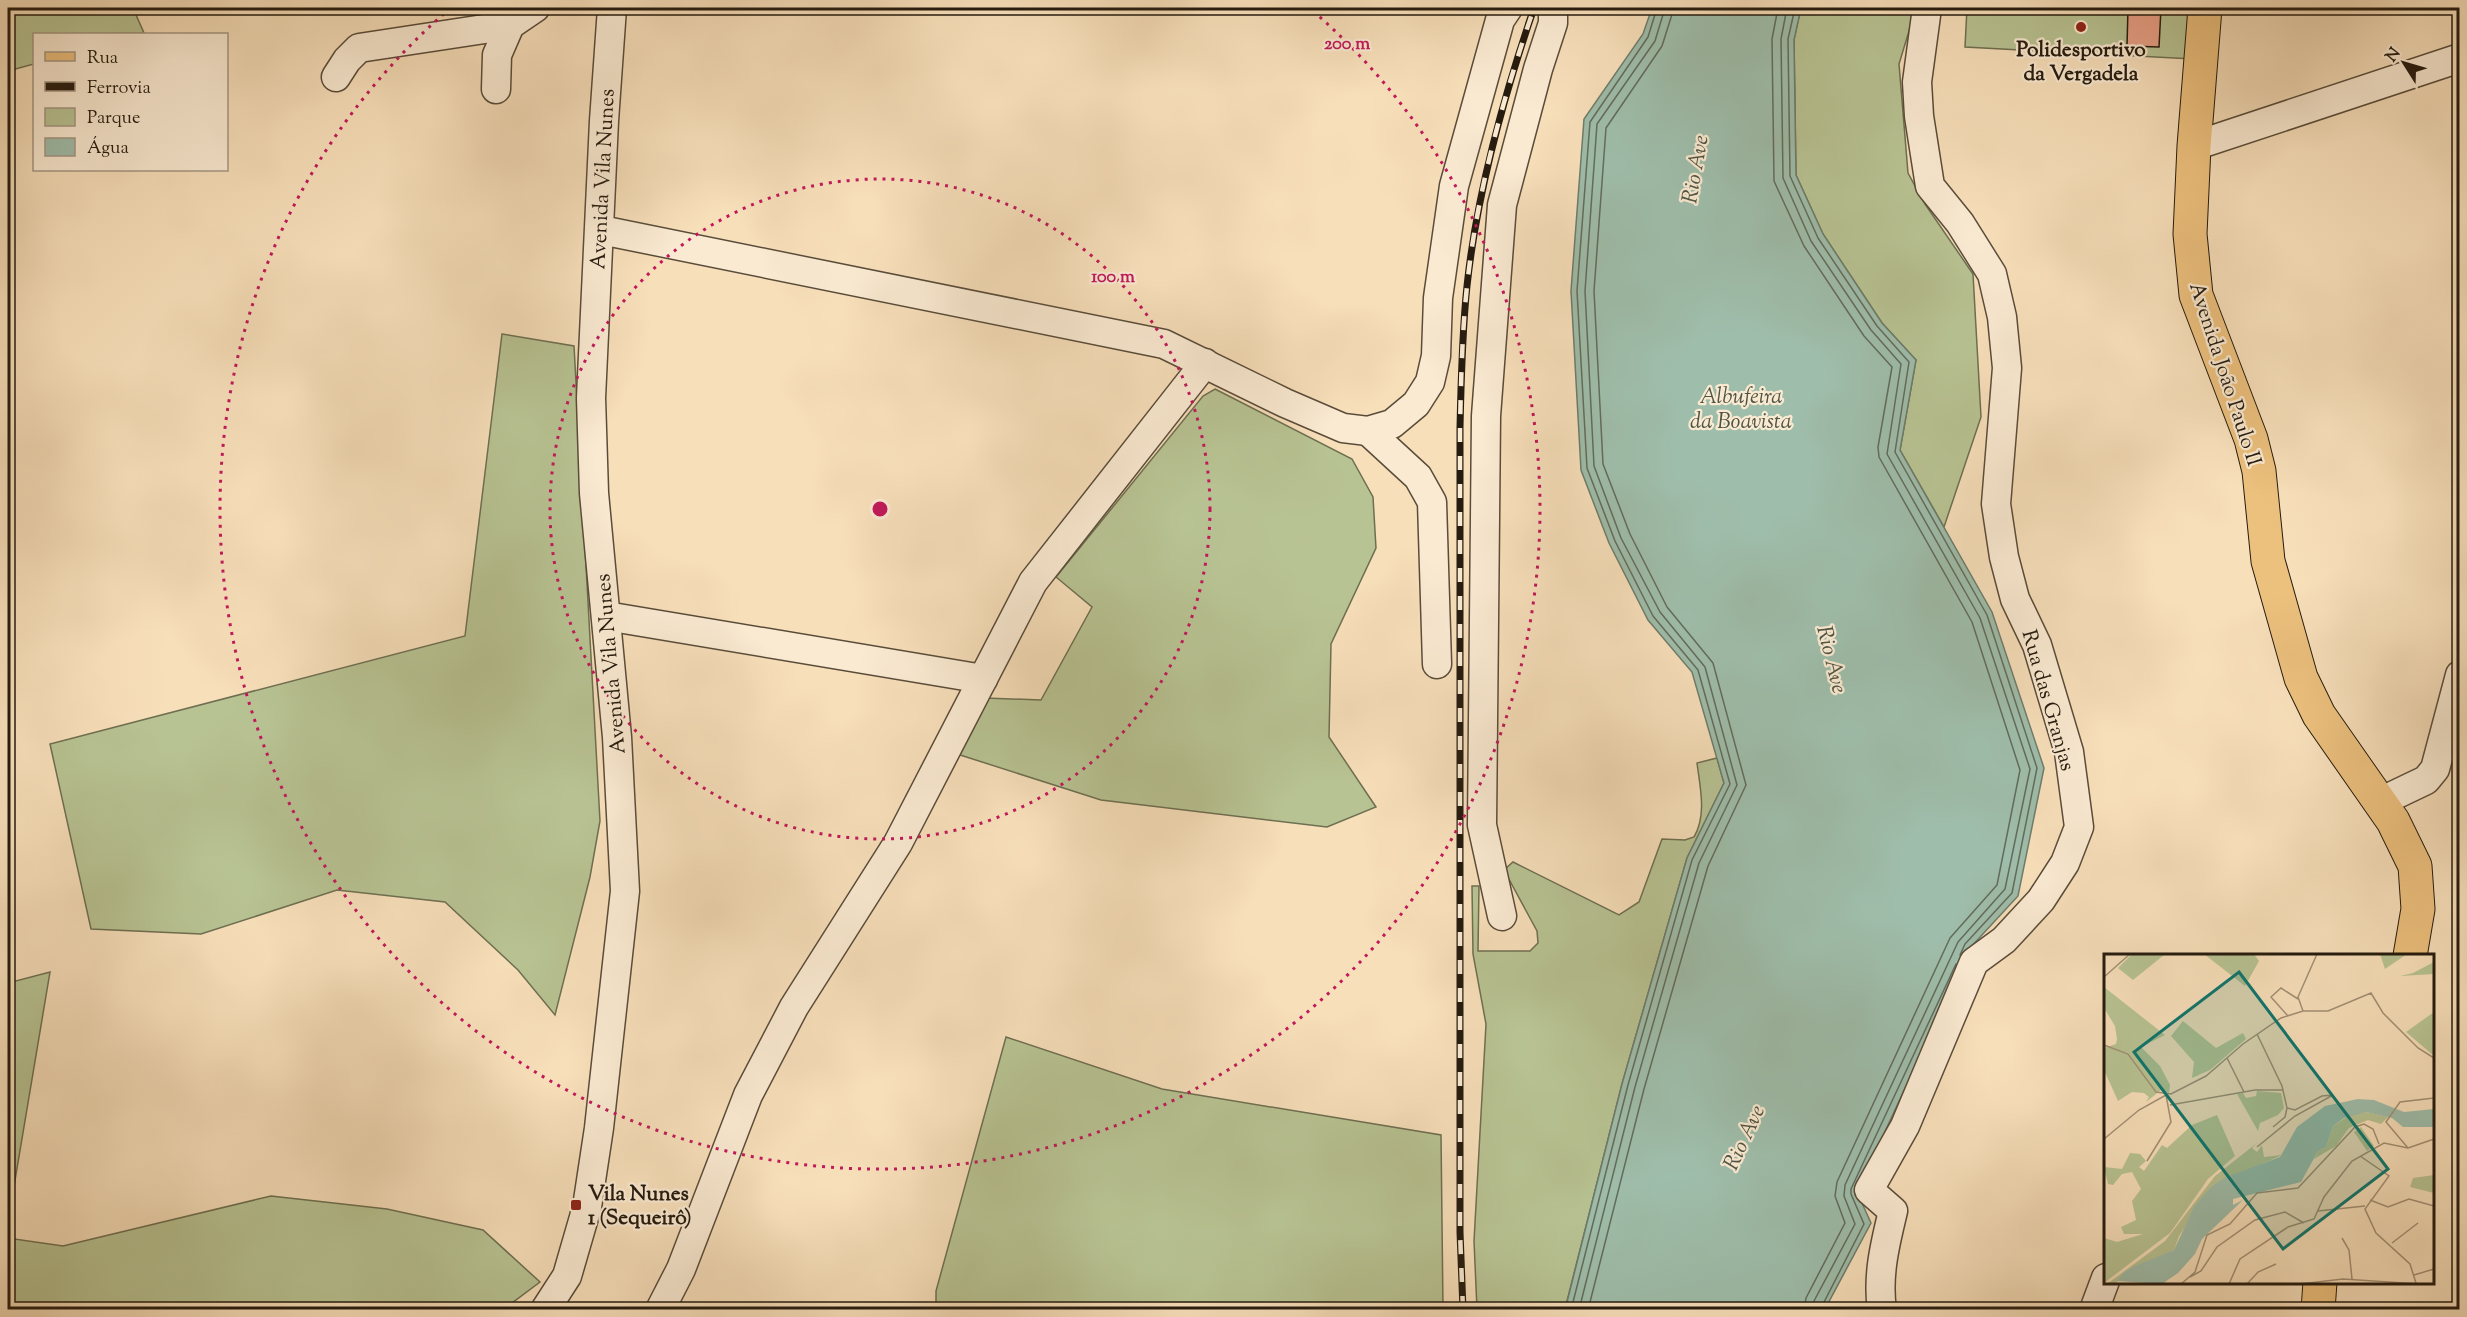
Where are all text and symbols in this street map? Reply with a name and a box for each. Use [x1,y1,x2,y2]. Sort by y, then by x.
marker: Polidesportivo da Vergadela [2074,20,2088,34]
text: 200 m [1324,32,1370,58]
legend [33,33,228,171]
north arrow [2374,33,2434,93]
place label: Polidesportivo da Vergadela [2016,36,2146,90]
text: N [2381,43,2407,68]
text: Rua [87,46,118,72]
text: Ferrovia [87,76,151,102]
street label: Avenida Vila Nunes [584,88,624,270]
text: Parque [87,106,140,132]
water label: Rio Ave [1675,133,1719,206]
text: Água [87,136,129,162]
text: 100 m [1091,265,1135,291]
street label: Avenida João Paulo II [2180,279,2268,471]
water label: Albufeira da Boavista [1690,382,1792,439]
centre of rings [870,499,890,519]
street label: Avenida Vila Nunes [589,572,635,755]
water label: Rio Ave [1806,623,1854,697]
street label: Rua das Granjas [2013,626,2082,775]
inset map [2104,954,2434,1284]
water label: Rio Ave [1717,1100,1775,1176]
place label: Vila Nunes 1 (Sequeirô) [588,1180,692,1234]
marker: Vila Nunes 1 (Sequeirô) [569,1198,583,1212]

